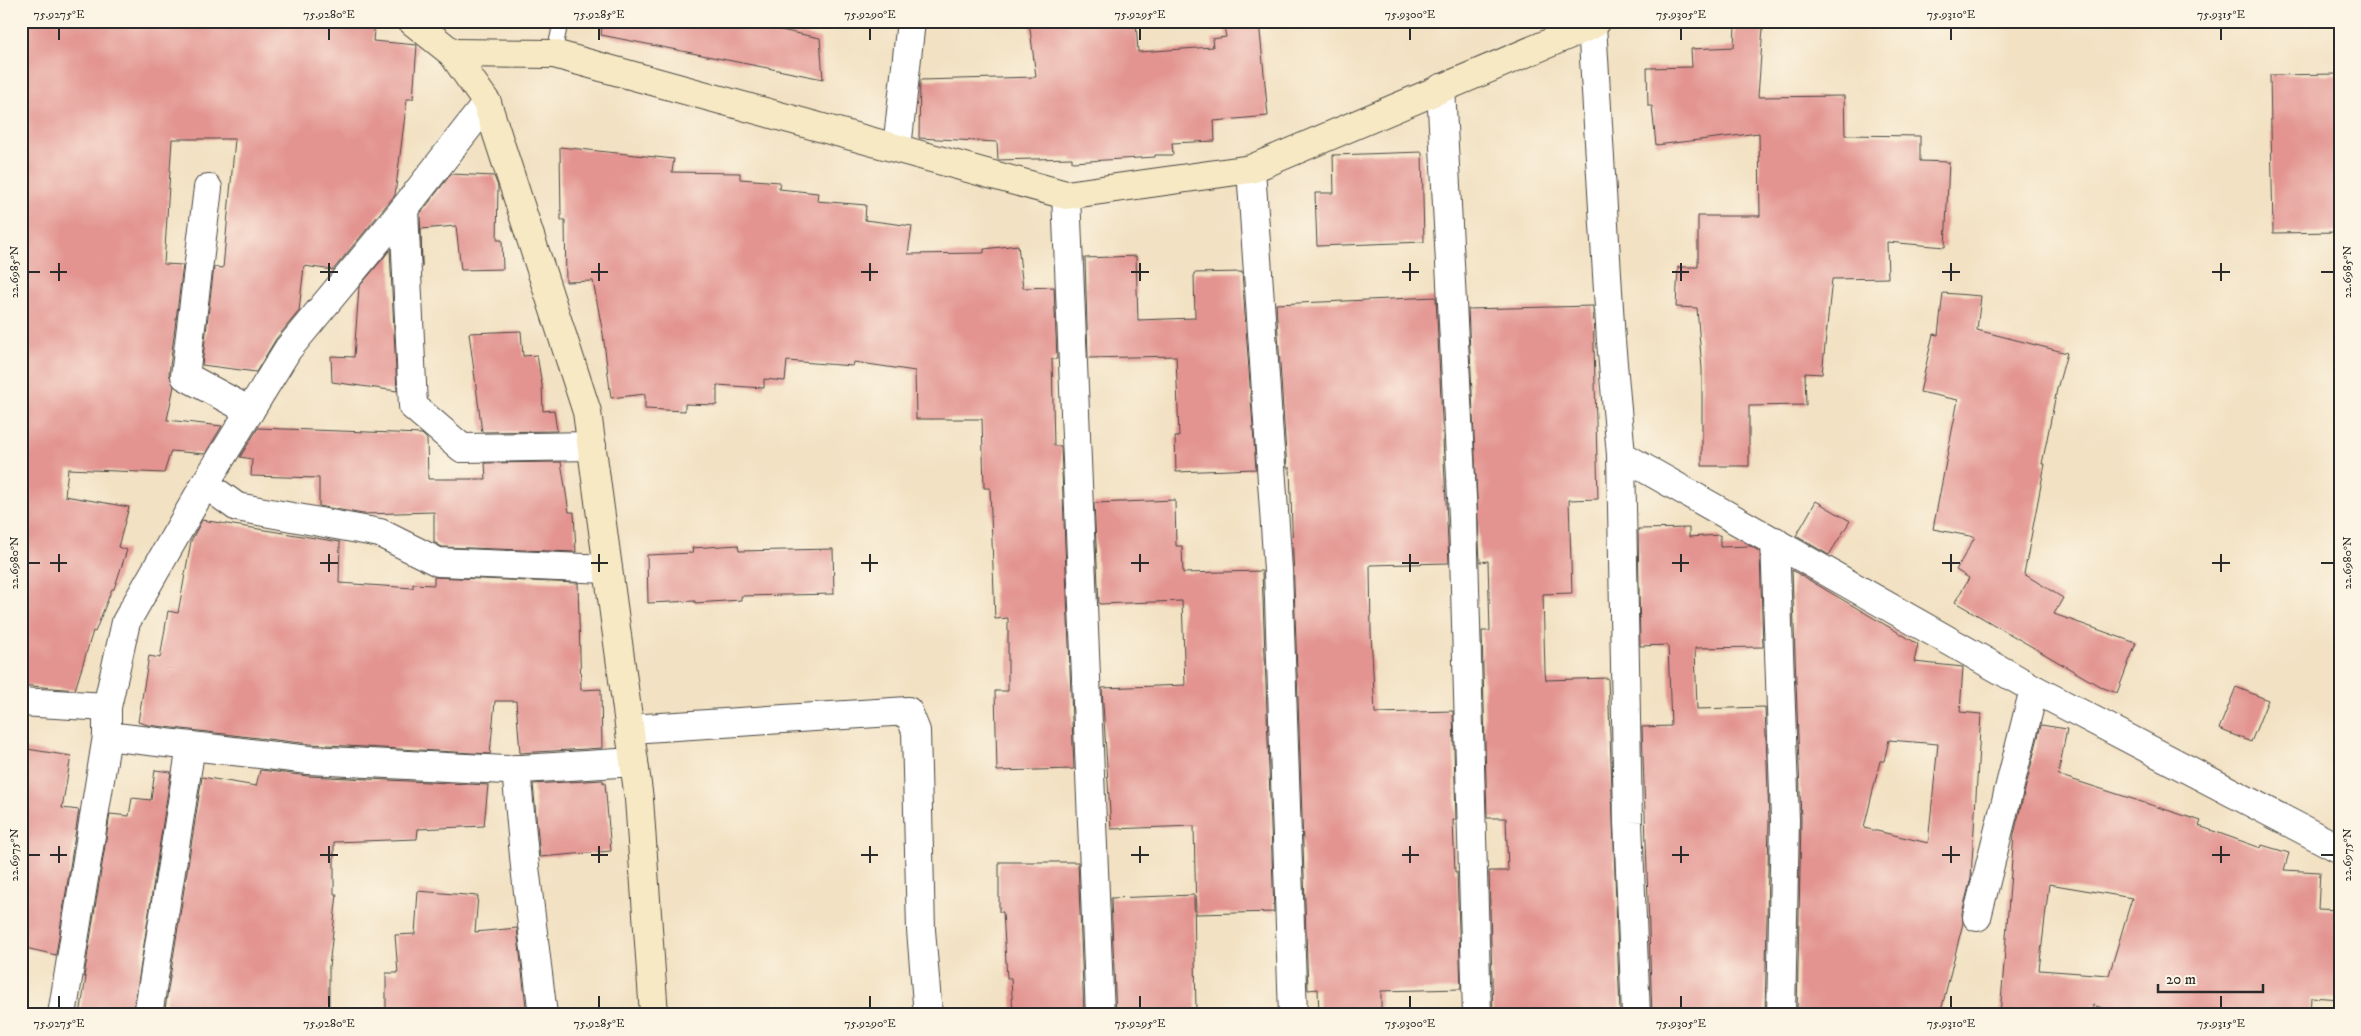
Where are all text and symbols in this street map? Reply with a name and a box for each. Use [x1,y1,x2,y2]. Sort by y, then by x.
text: 75.9275°E [34,7,85,22]
text: 75.9280°E [303,7,355,22]
text: 75.9285°E [574,7,625,22]
text: 75.9290°E [844,7,896,22]
text: 75.9295°E [1115,7,1166,22]
text: 75.9300°E [1385,7,1436,22]
text: 75.9305°E [1656,7,1706,22]
text: 75.9310°E [1927,7,1976,22]
text: 75.9315°E [2197,7,2245,22]
text: 22.6985°N [7,246,22,298]
text: 22.6985°N [2340,246,2355,298]
text: 22.6980°N [7,536,22,590]
text: 22.6980°N [2340,536,2355,590]
text: 22.6975°N [7,828,22,881]
text: 22.6975°N [2340,828,2355,881]
scale bar [2158,961,2264,993]
text: 20 m [2166,970,2196,989]
text: 75.9275°E [34,1016,85,1031]
text: 75.9280°E [303,1016,355,1031]
text: 75.9285°E [574,1016,625,1031]
text: 75.9290°E [844,1016,896,1031]
text: 75.9295°E [1115,1016,1166,1031]
text: 75.9300°E [1385,1016,1436,1031]
text: 75.9305°E [1656,1016,1706,1031]
text: 75.9310°E [1927,1016,1976,1031]
text: 75.9315°E [2197,1016,2245,1031]

